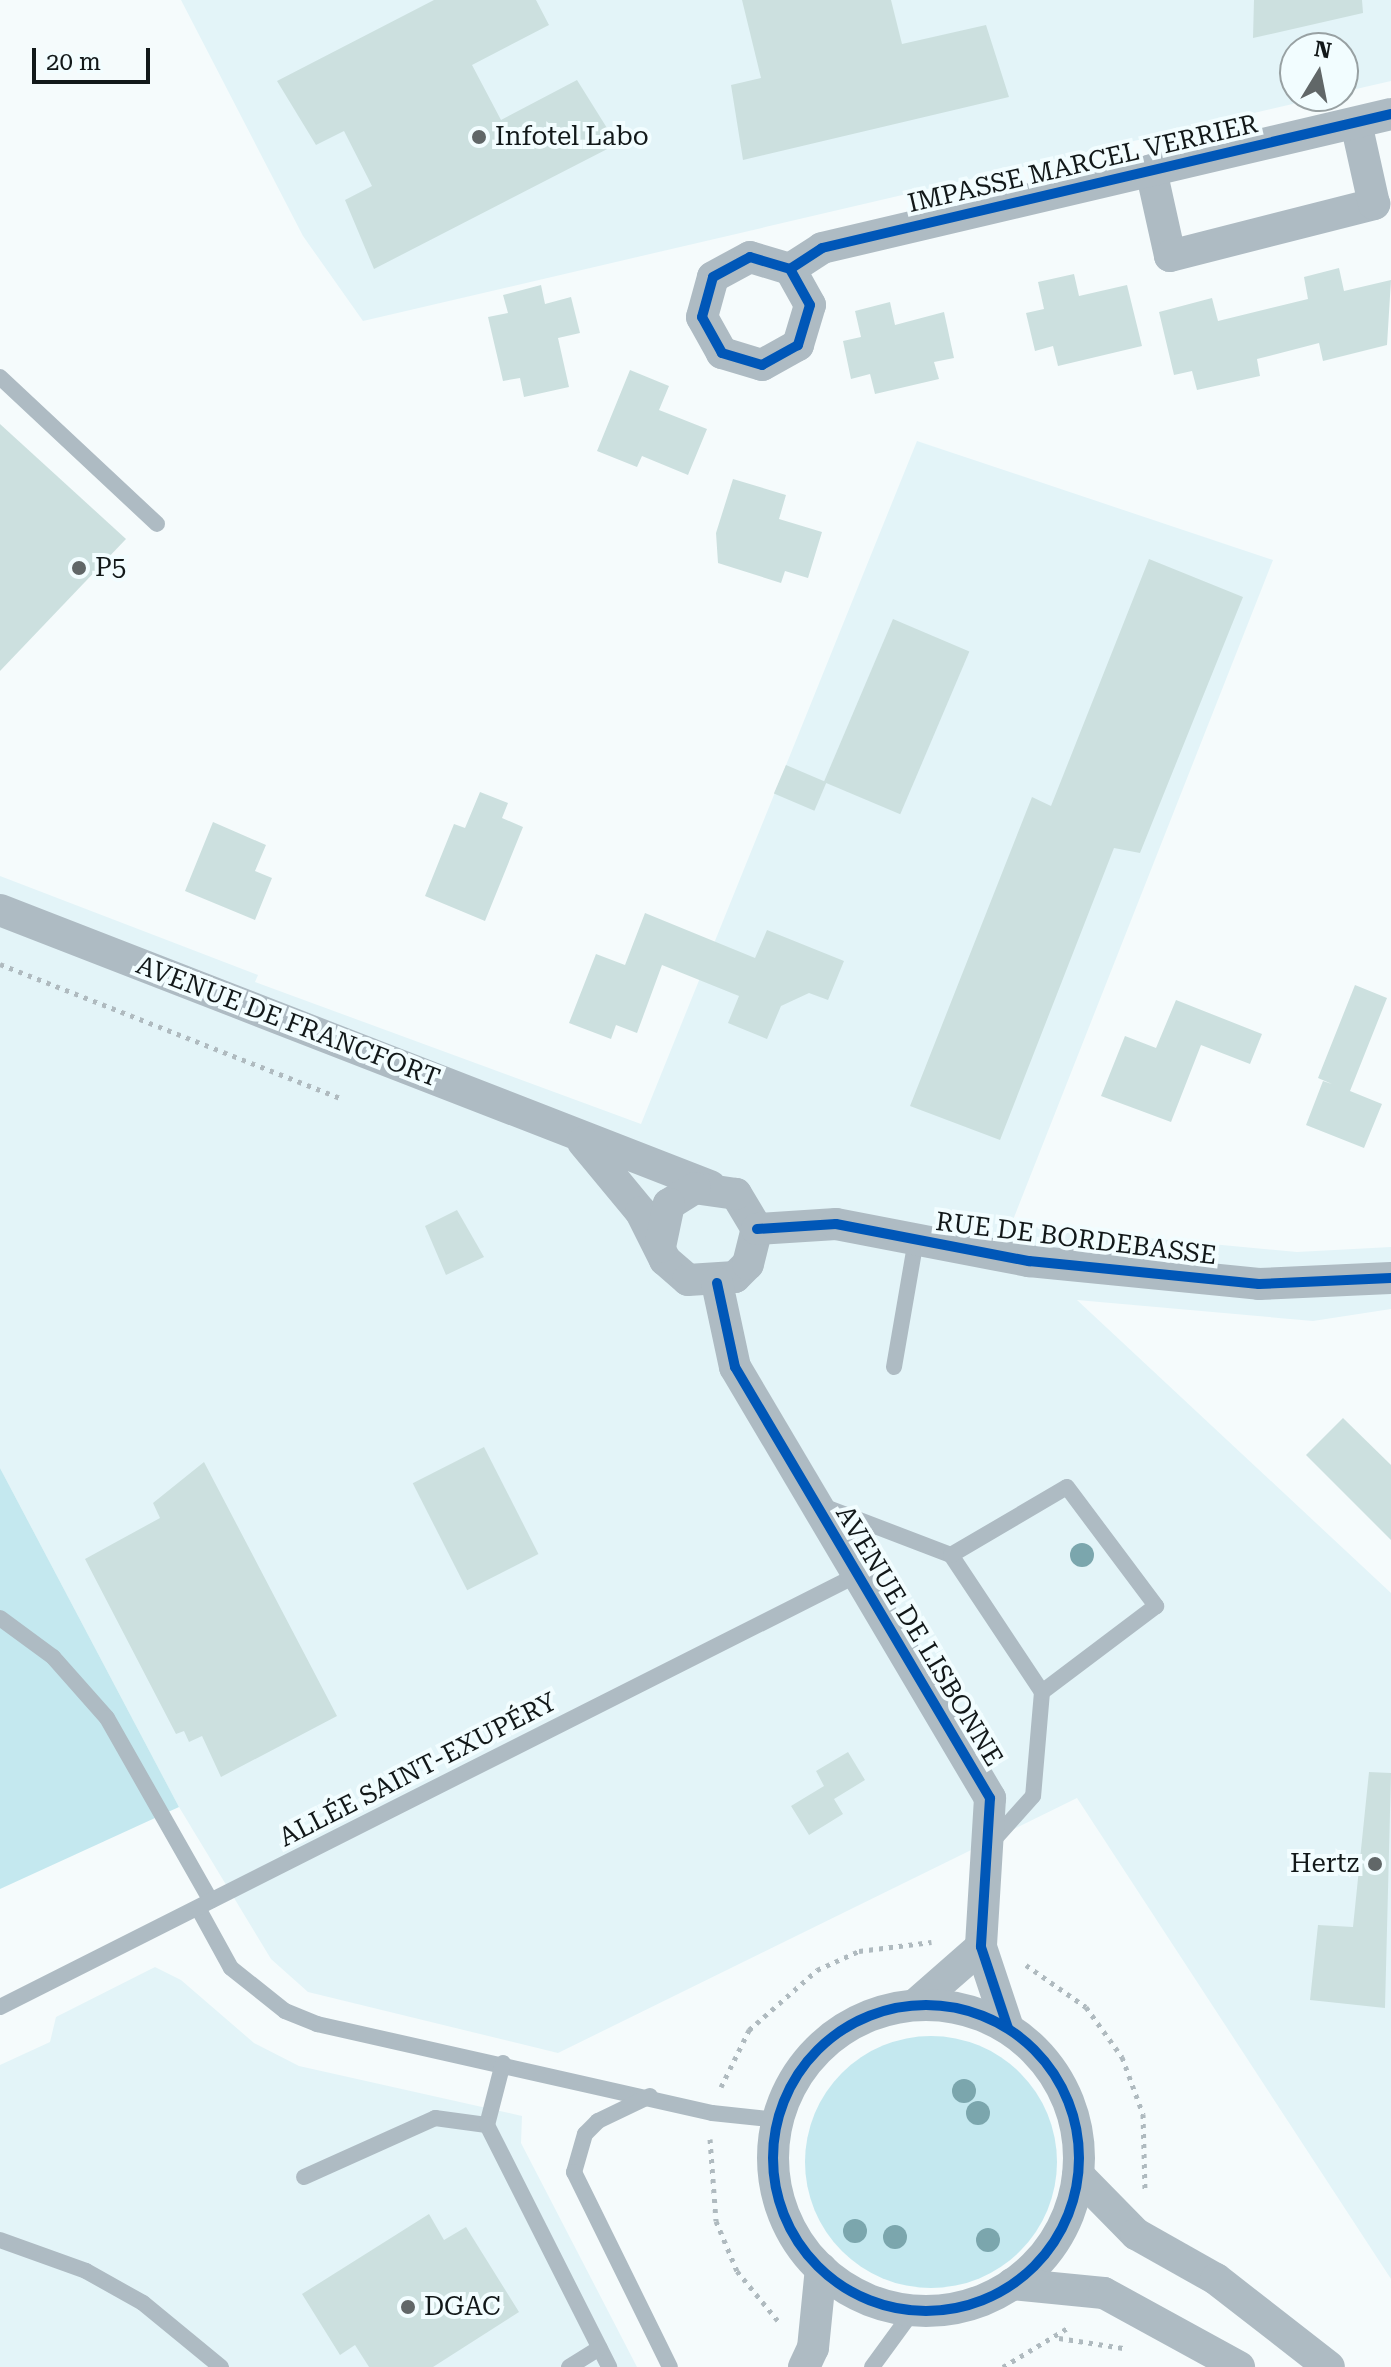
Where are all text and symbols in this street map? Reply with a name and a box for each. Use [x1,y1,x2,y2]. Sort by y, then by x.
scale bar [36,32,154,82]
north arrow [1279,32,1359,112]
text: N [1312,36,1333,64]
text: 20 m [46,48,101,76]
street label: IMPASSE MARCEL VERRIER [905,108,1261,220]
place label: Infotel Labo [495,121,649,153]
marker: Infotel Labo [470,128,488,146]
place label: P5 [95,552,126,584]
marker: P5 [70,559,88,577]
street label: AVENUE DE FRANCFORT [132,950,444,1094]
street label: RUE DE BORDEBASSE [934,1206,1218,1272]
street label: AVENUE DE LISBONNE [829,1500,1009,1772]
street label: ALLÉE SAINT-EXUPÉRY [274,1686,562,1854]
place label: Hertz [1290,1848,1359,1880]
marker: Hertz [1366,1855,1384,1873]
place label: DGAC [424,2291,501,2323]
marker: DGAC [399,2298,417,2316]

